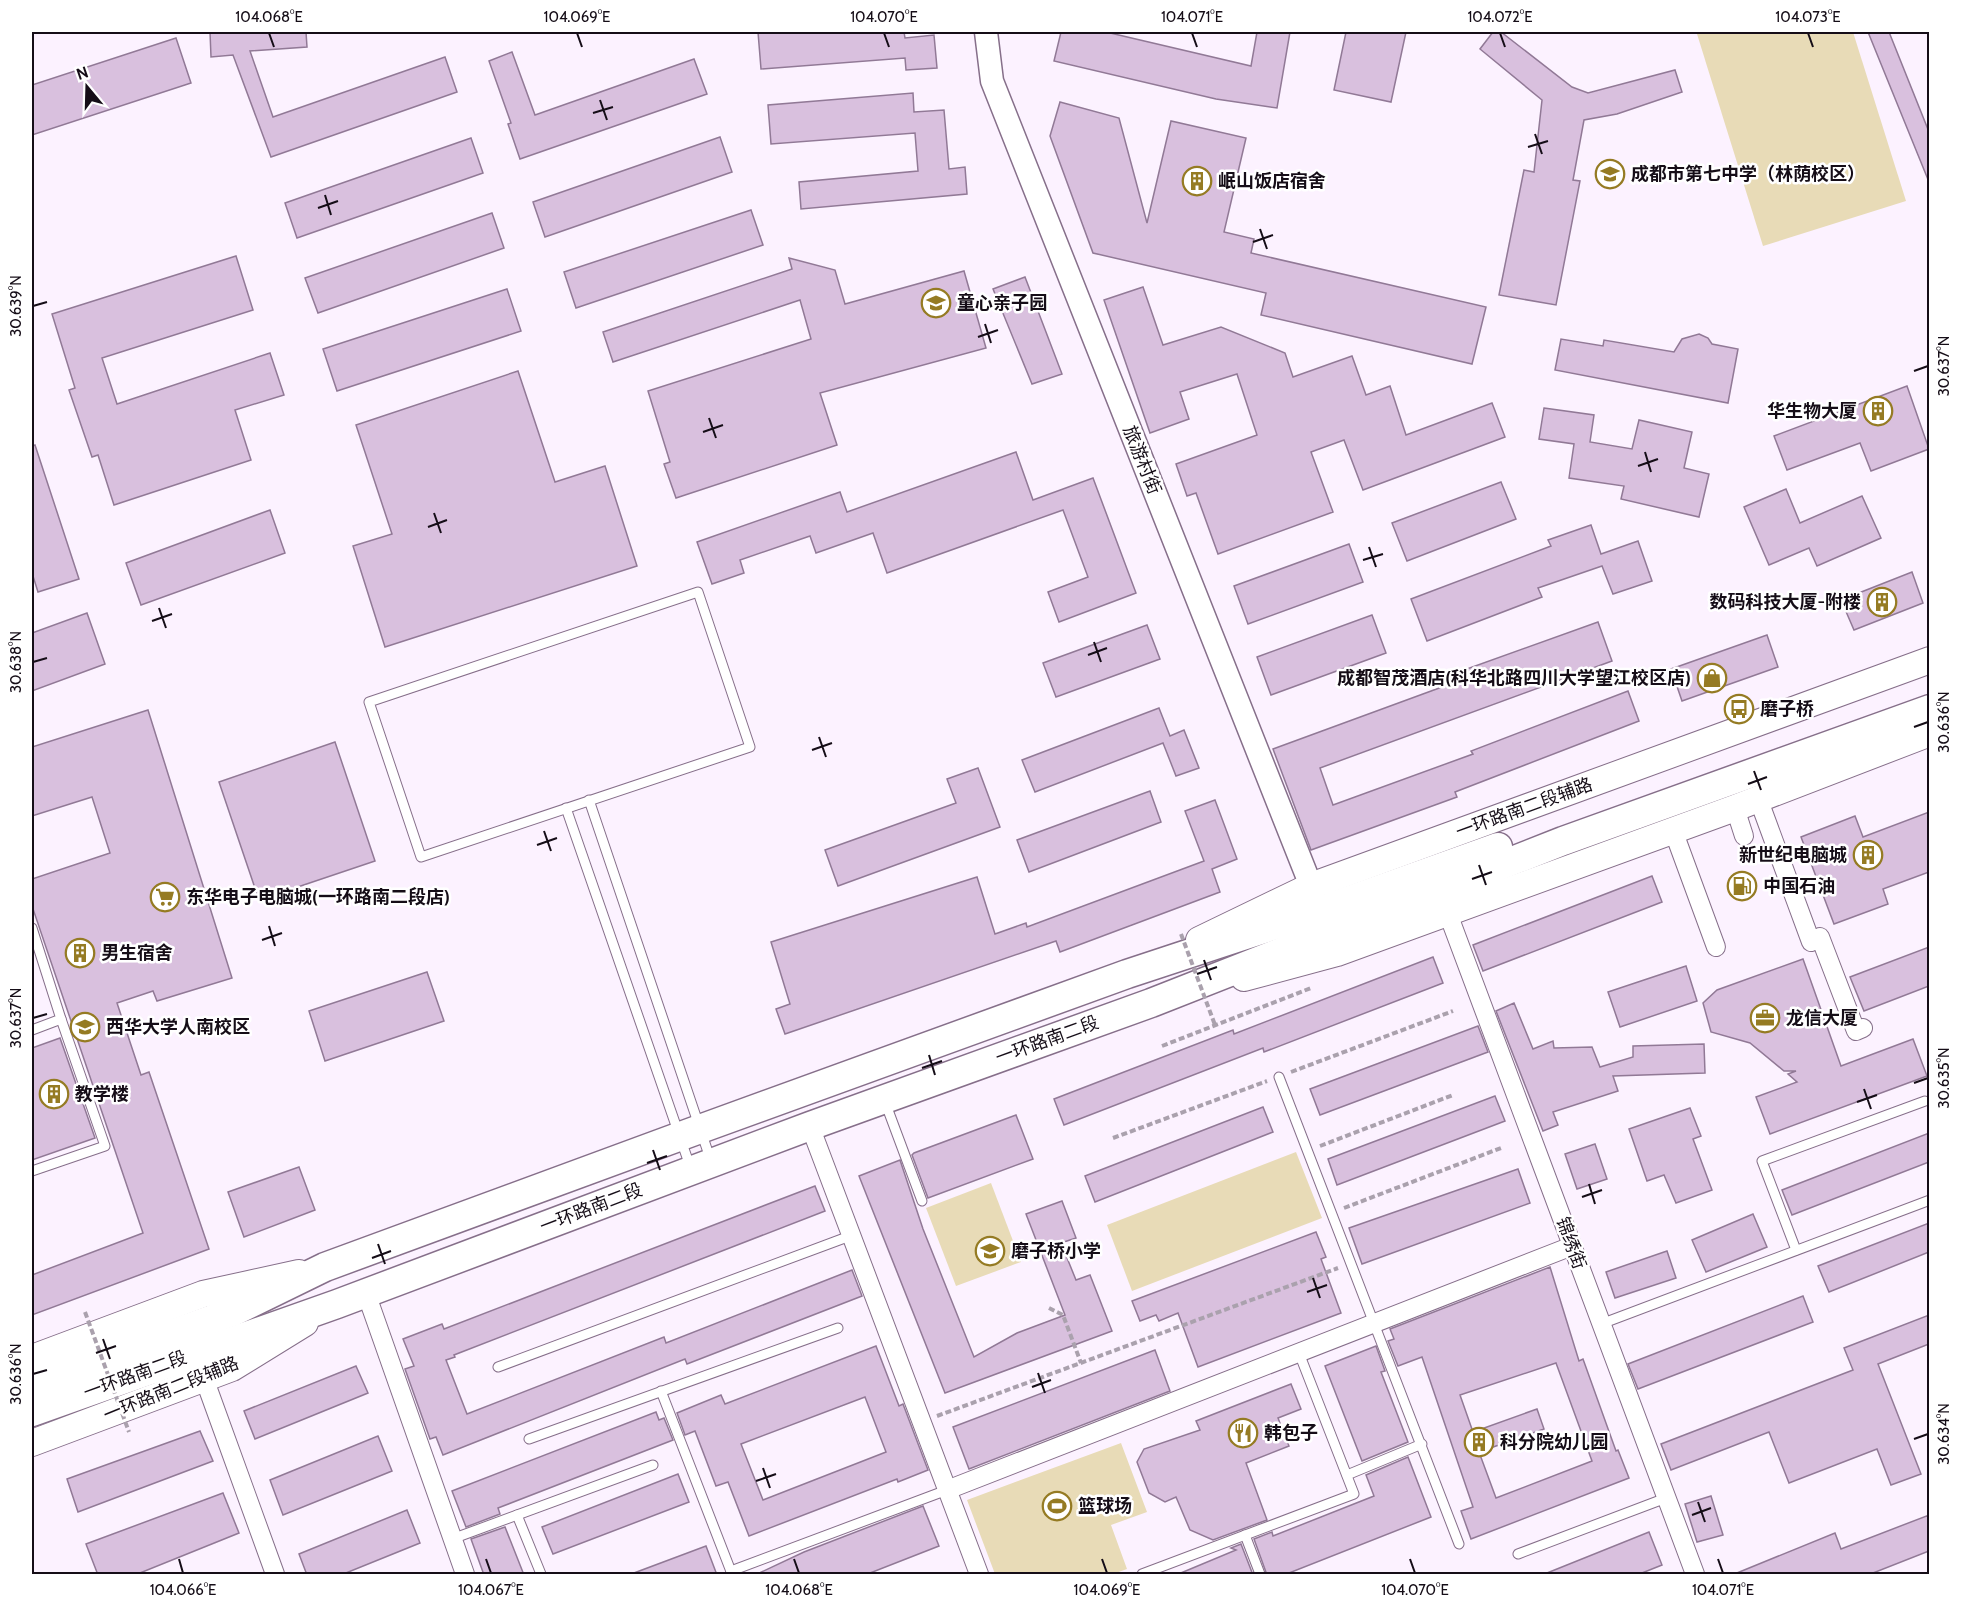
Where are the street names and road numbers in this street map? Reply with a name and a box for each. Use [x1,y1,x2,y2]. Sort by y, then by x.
street label: 旅游村街 [1118,423,1166,497]
street label: 一环路南二段辅路 [1453,773,1595,843]
street label: 一环路南二段 [992,1011,1102,1069]
street label: 一环路南二段 [537,1178,645,1238]
street label: 锦绣街 [1551,1214,1591,1272]
street label: 一环路南二段 [80,1346,190,1404]
street label: 一环路南二段辅路 [100,1352,242,1426]

